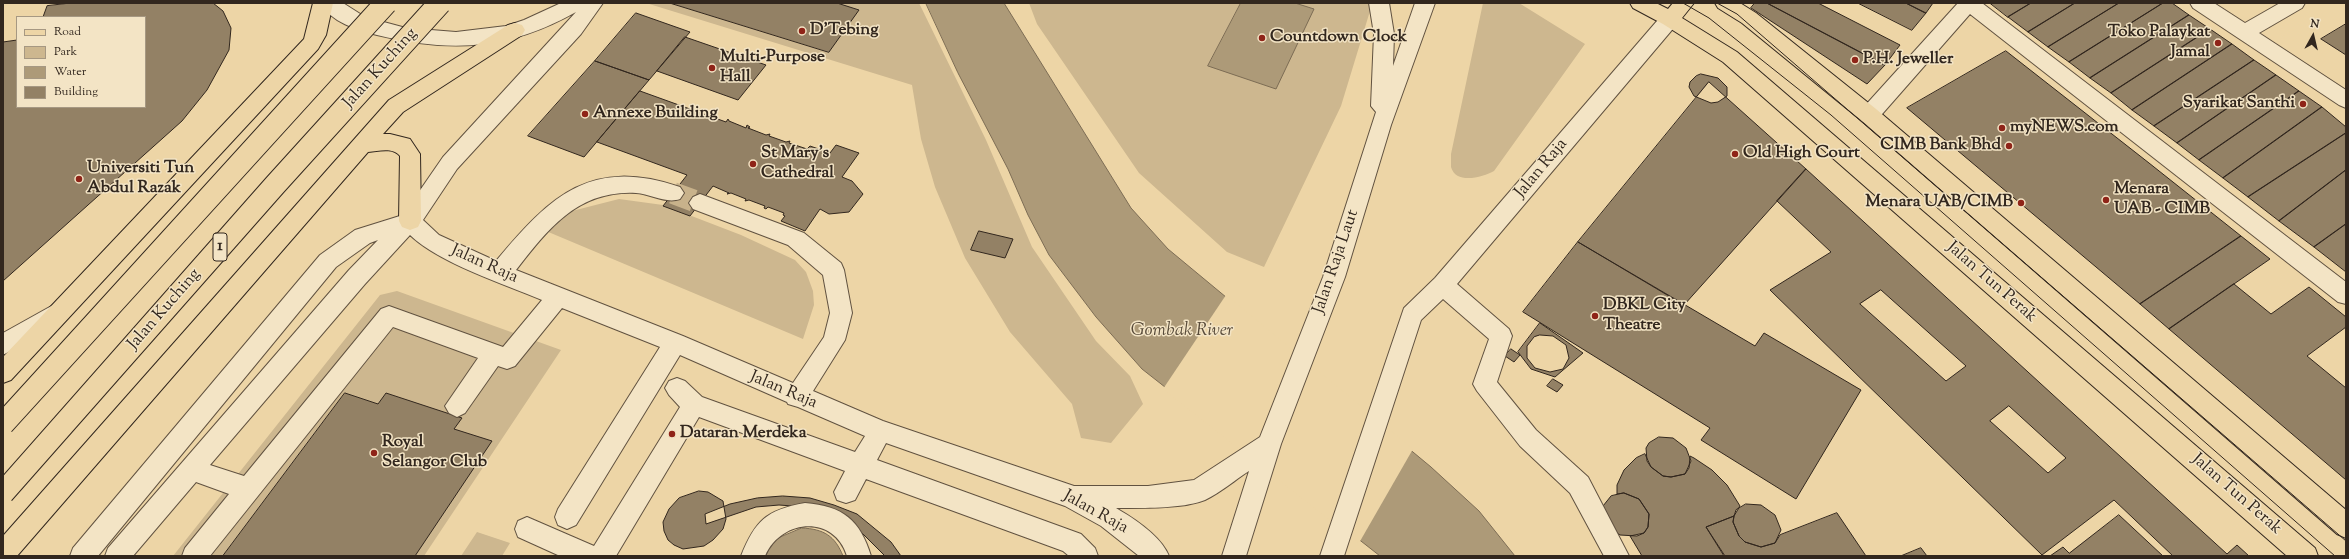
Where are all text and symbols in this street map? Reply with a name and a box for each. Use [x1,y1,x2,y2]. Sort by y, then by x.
legend [16,16,146,108]
north arrow [2293,16,2333,56]
text: N [2309,16,2320,33]
place label: D’Tebing [810,21,878,41]
text: Road [54,23,81,41]
place label: Toko Palaykat Jamal [2108,23,2210,63]
street label: Jalan Kuching [340,25,422,113]
marker: D’Tebing [797,26,807,36]
place label: Countdown Clock [1270,28,1407,48]
marker: Countdown Clock [1257,33,1267,43]
marker: Toko Palaykat Jamal [2213,38,2223,48]
text: Park [54,43,77,61]
place label: Multi-Purpose Hall [720,48,825,88]
place label: P.H. Jeweller [1863,50,1953,70]
marker: P.H. Jeweller [1850,55,1860,65]
text: Water [54,63,86,81]
marker: Multi-Purpose Hall [707,63,717,73]
text: Building [54,83,98,101]
place label: Syarikat Santhi [2183,94,2295,114]
marker: Syarikat Santhi [2298,99,2308,109]
place label: Annexe Building [593,104,718,124]
marker: Annexe Building [580,109,590,119]
place label: myNEWS.com [2010,118,2119,138]
marker: myNEWS.com [1997,123,2007,133]
street label: Jalan Raja [1511,135,1573,203]
place label: CIMB Bank Bhd [1880,136,2001,156]
marker: CIMB Bank Bhd [2004,141,2014,151]
place label: St Mary's Cathedral [761,144,834,184]
place label: Old High Court [1743,144,1860,164]
marker: Old High Court [1730,149,1740,159]
place label: Universiti Tun Abdul Razak [87,159,194,199]
marker: St Mary's Cathedral [748,159,758,169]
marker: Universiti Tun Abdul Razak [74,174,84,184]
place label: Menara UAB - CIMB [2114,180,2210,220]
place label: Menara UAB/CIMB [1865,193,2013,213]
marker: Menara UAB - CIMB [2101,195,2111,205]
marker: Menara UAB/CIMB [2016,198,2026,208]
street label: Jalan Raja Laut [1310,207,1364,317]
road number: 1 [213,233,227,261]
street label: Jalan Tun Perak [1942,238,2040,328]
street label: Jalan Raja [447,241,521,289]
street label: Jalan Kuching [124,265,206,355]
place label: DBKL City Theatre [1603,296,1686,336]
marker: DBKL City Theatre [1590,311,1600,321]
water label: Gombak River [1131,321,1233,343]
street label: Jalan Raja [746,368,820,414]
place label: Dataran Merdeka [680,424,806,444]
marker: Dataran Merdeka [667,429,677,439]
place label: Royal Selangor Club [382,433,487,473]
marker: Royal Selangor Club [369,448,379,458]
street label: Jalan Tun Perak [2187,450,2285,540]
street label: Jalan Raja [1059,487,1131,539]

